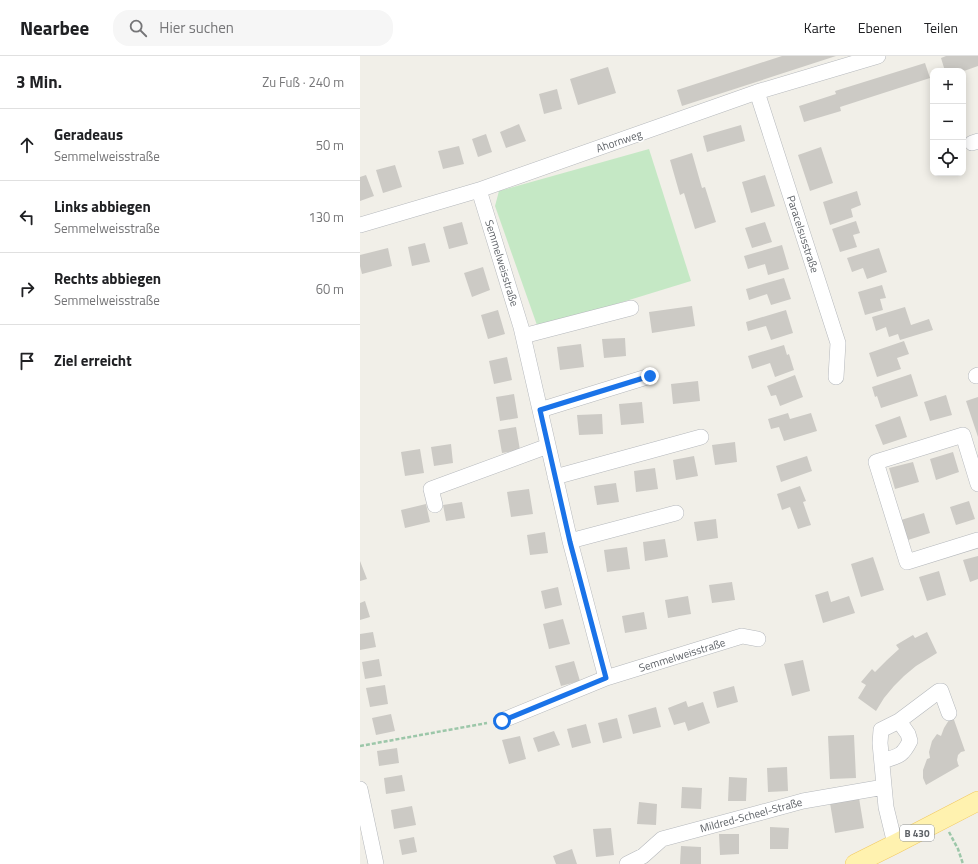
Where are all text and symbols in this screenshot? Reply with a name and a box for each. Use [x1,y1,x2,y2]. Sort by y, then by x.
search box [113,10,393,46]
text: Nearbee [20,13,89,42]
text: Hier suchen [159,16,234,39]
icon: search [127,17,149,39]
text: Karte [804,17,836,38]
text: Ebenen [858,17,902,38]
text: Teilen [924,17,958,38]
map controls [930,68,966,176]
button: + [930,68,966,104]
text: 3 Min. [16,69,62,95]
text: Zu Fuß · 240 m [262,72,344,92]
button: − [930,104,966,140]
text: Geradeaus [54,123,123,146]
street label: Ahornweg [594,126,644,156]
icon: ahead [16,134,38,156]
text: 50 m [316,135,344,155]
button: locate [930,140,966,176]
text: Semmelweisstraße [54,146,160,166]
street label: Paracelsusstraße [783,193,823,275]
text: Links abbiegen [54,195,151,218]
icon: left [16,206,38,228]
text: 130 m [308,207,344,227]
text: Semmelweisstraße [54,218,160,238]
street label: Semmelweisstraße [481,218,523,309]
text: Rechts abbiegen [54,267,161,290]
icon: right [16,278,38,300]
text: 60 m [316,279,344,299]
text: Semmelweisstraße [54,290,160,310]
text: Ziel erreicht [54,349,132,372]
icon: arrive [16,350,38,372]
route end [641,367,659,385]
street label: Semmelweisstraße [637,634,728,676]
route start [493,712,511,730]
street label: Mildred-Scheel-Straße [698,794,804,836]
road number: B 430 [900,825,934,841]

